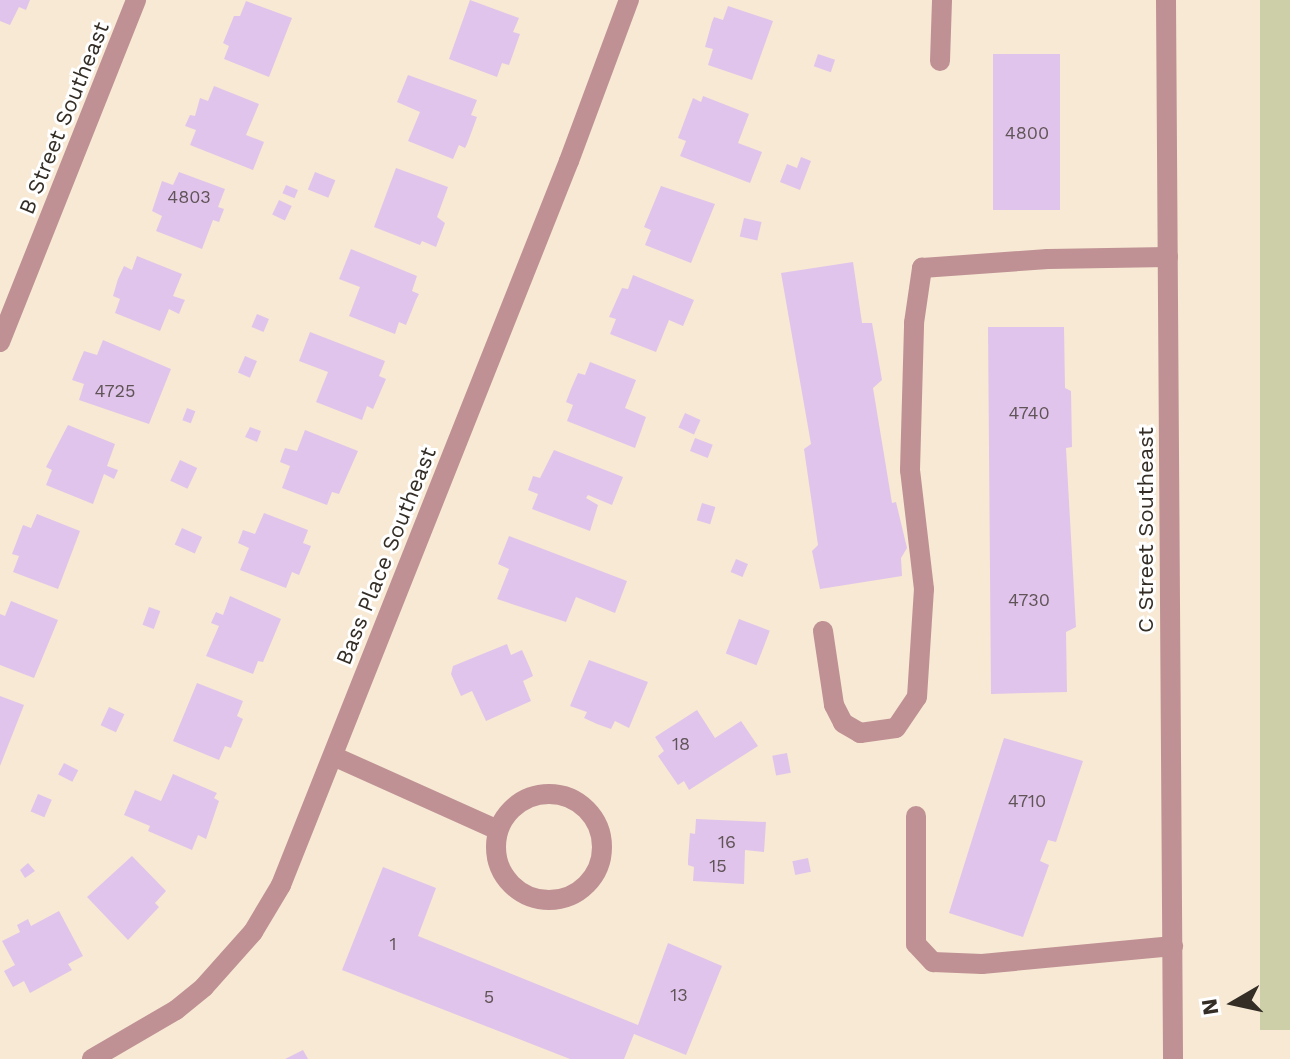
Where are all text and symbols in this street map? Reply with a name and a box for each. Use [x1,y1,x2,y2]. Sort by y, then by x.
street label: B Street Southeast [13,18,115,218]
house number: 4800 [1005,122,1049,144]
house number: 4803 [167,186,211,208]
house number: 4725 [94,380,136,402]
house number: 4740 [1008,402,1050,424]
street label: C Street Southeast [1133,427,1159,633]
street label: Bass Place Southeast [330,443,442,669]
house number: 4730 [1008,589,1050,611]
house number: 18 [672,733,690,755]
house number: 4710 [1008,790,1046,812]
house number: 16 [718,831,736,853]
house number: 15 [709,855,727,877]
house number: 1 [389,933,397,955]
north arrow [1194,963,1274,1043]
house number: 13 [670,984,688,1006]
house number: 5 [484,986,494,1008]
text: N [1196,997,1223,1017]

